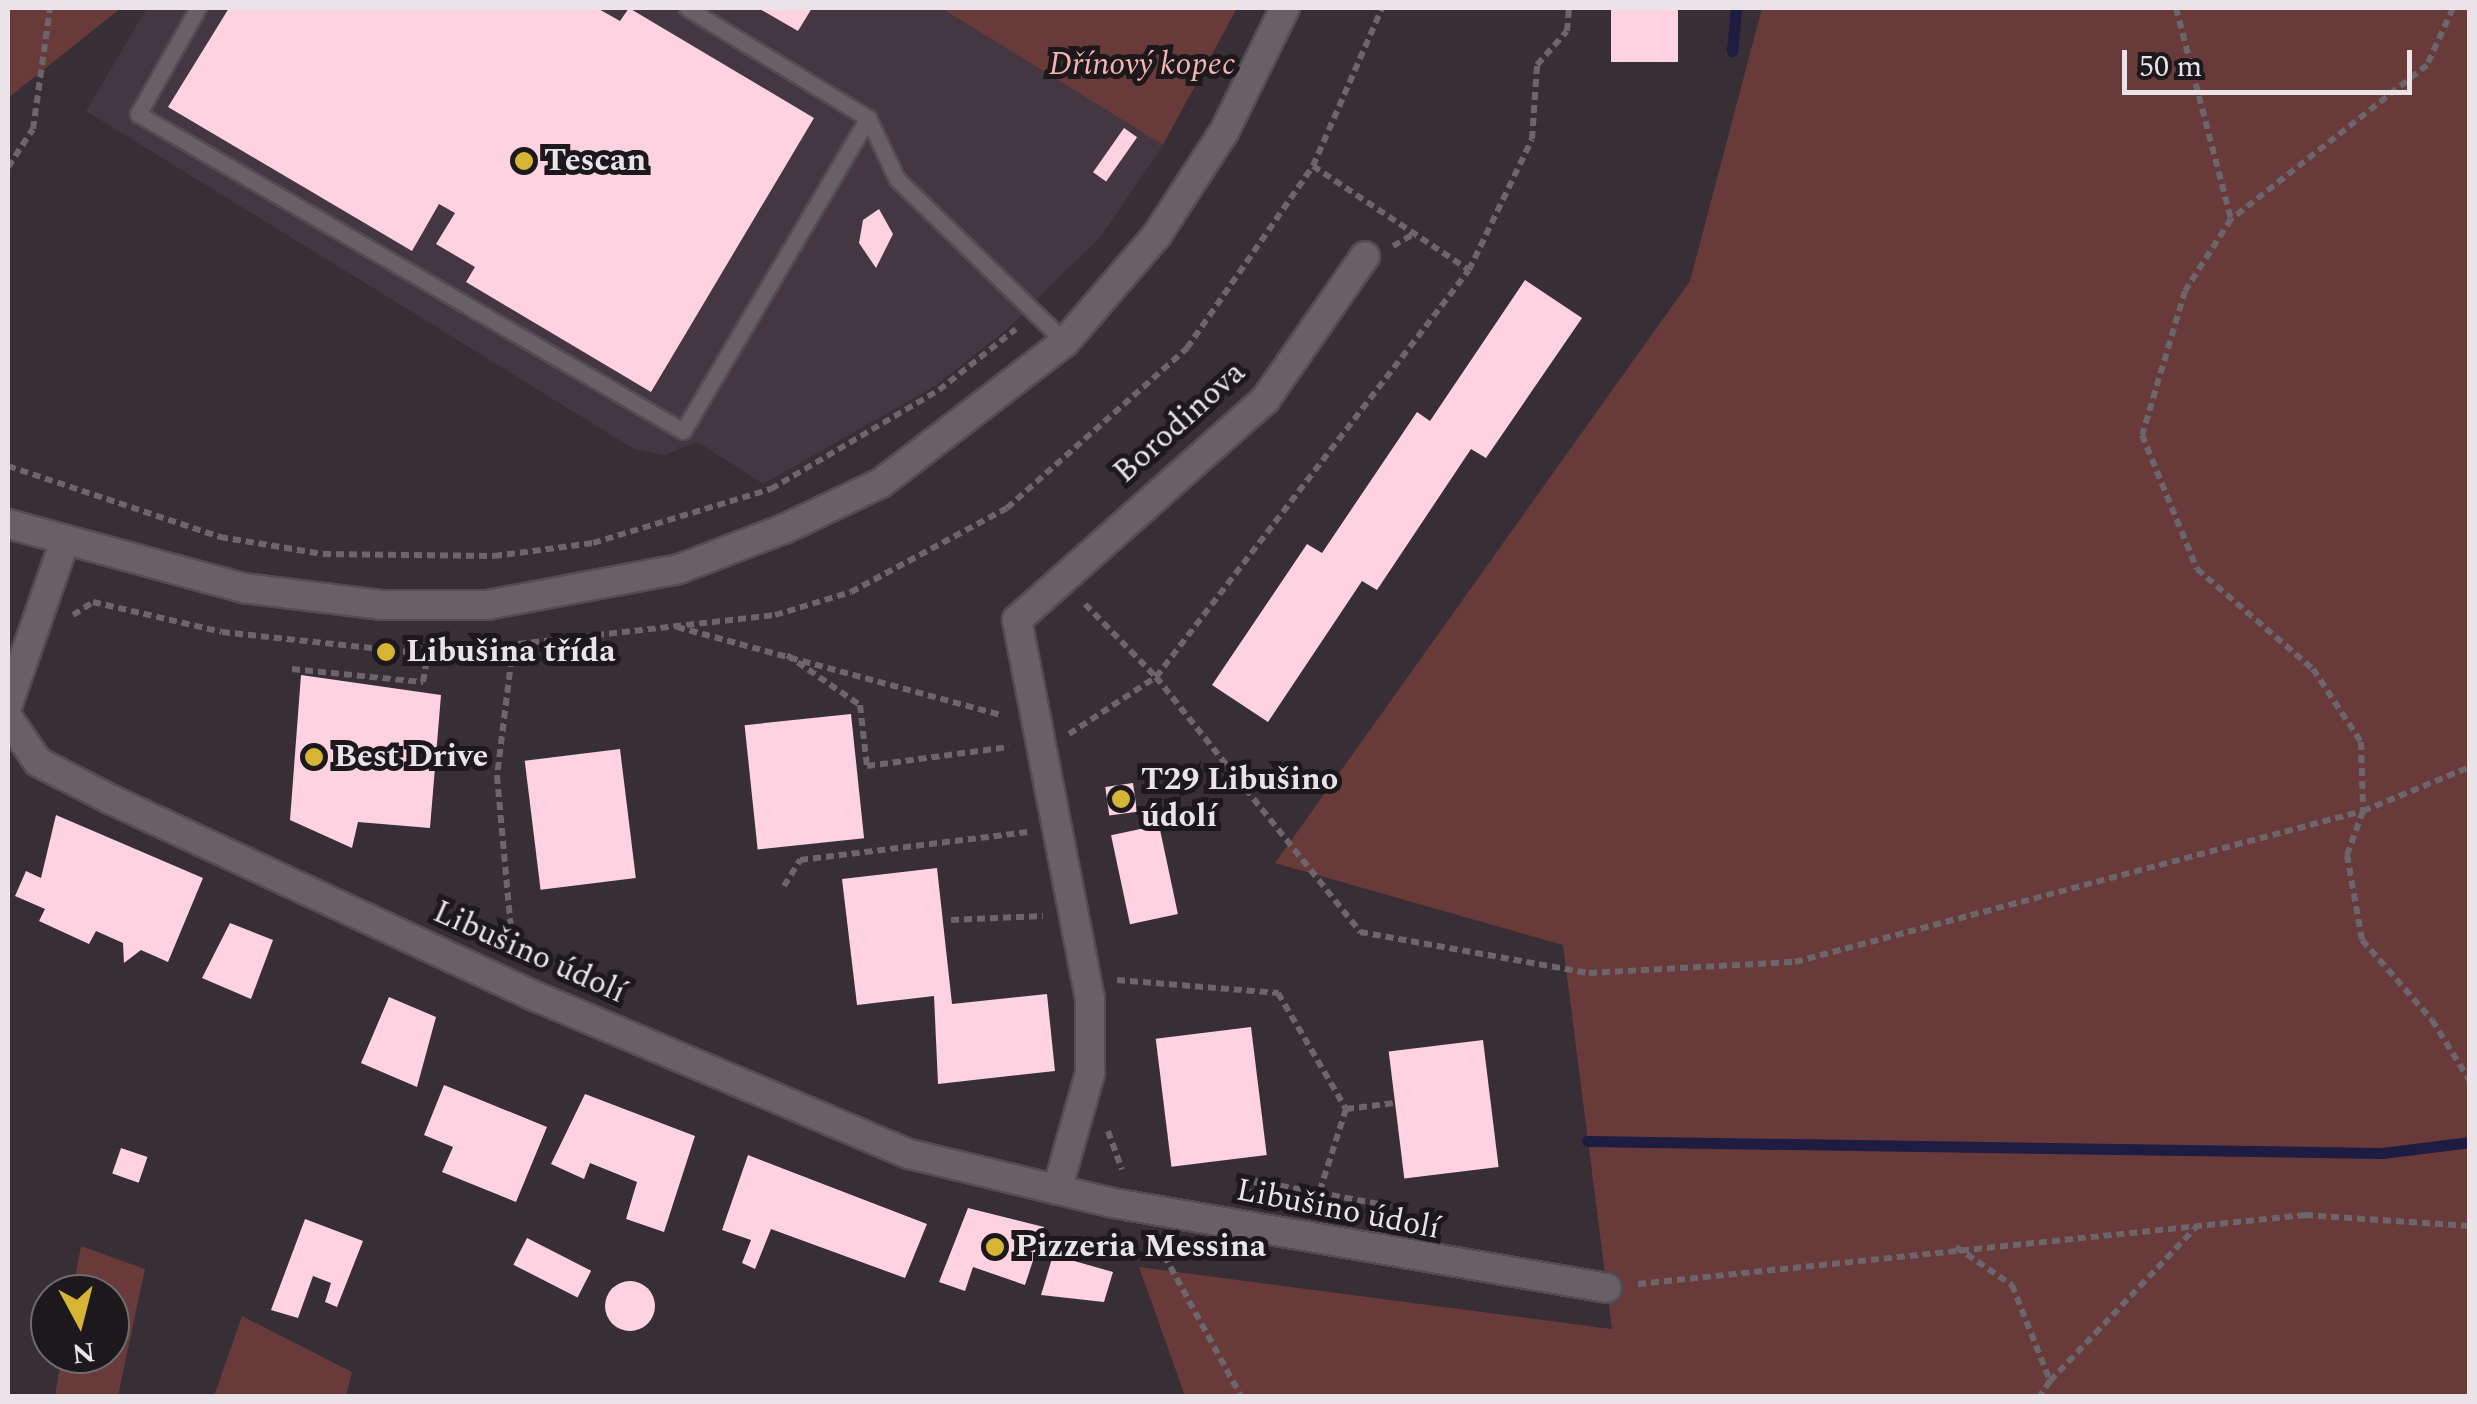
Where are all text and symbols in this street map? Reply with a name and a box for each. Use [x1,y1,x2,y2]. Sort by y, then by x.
scale bar [2127,30,2417,92]
text: 50 m [2139,44,2202,90]
park label: Dřínový kopec [1049,46,1235,84]
place label: Tescan [544,142,646,180]
marker: Tescan [513,150,535,172]
street label: Borodinova [1106,354,1254,492]
place label: Libušina třída [406,633,616,671]
marker: Libušina třída [375,641,397,663]
place label: Best Drive [334,738,488,776]
marker: Best Drive [303,746,325,768]
place label: T29 Libušino údolí [1141,762,1338,837]
marker: T29 Libušino údolí [1110,788,1132,810]
street label: Libušino údolí [427,893,631,1013]
street label: Libušino údolí [1233,1171,1443,1249]
place label: Pizzeria Messina [1015,1228,1266,1266]
marker: Pizzeria Messina [984,1236,1006,1258]
north arrow [30,1274,130,1374]
text: N [70,1330,97,1375]

